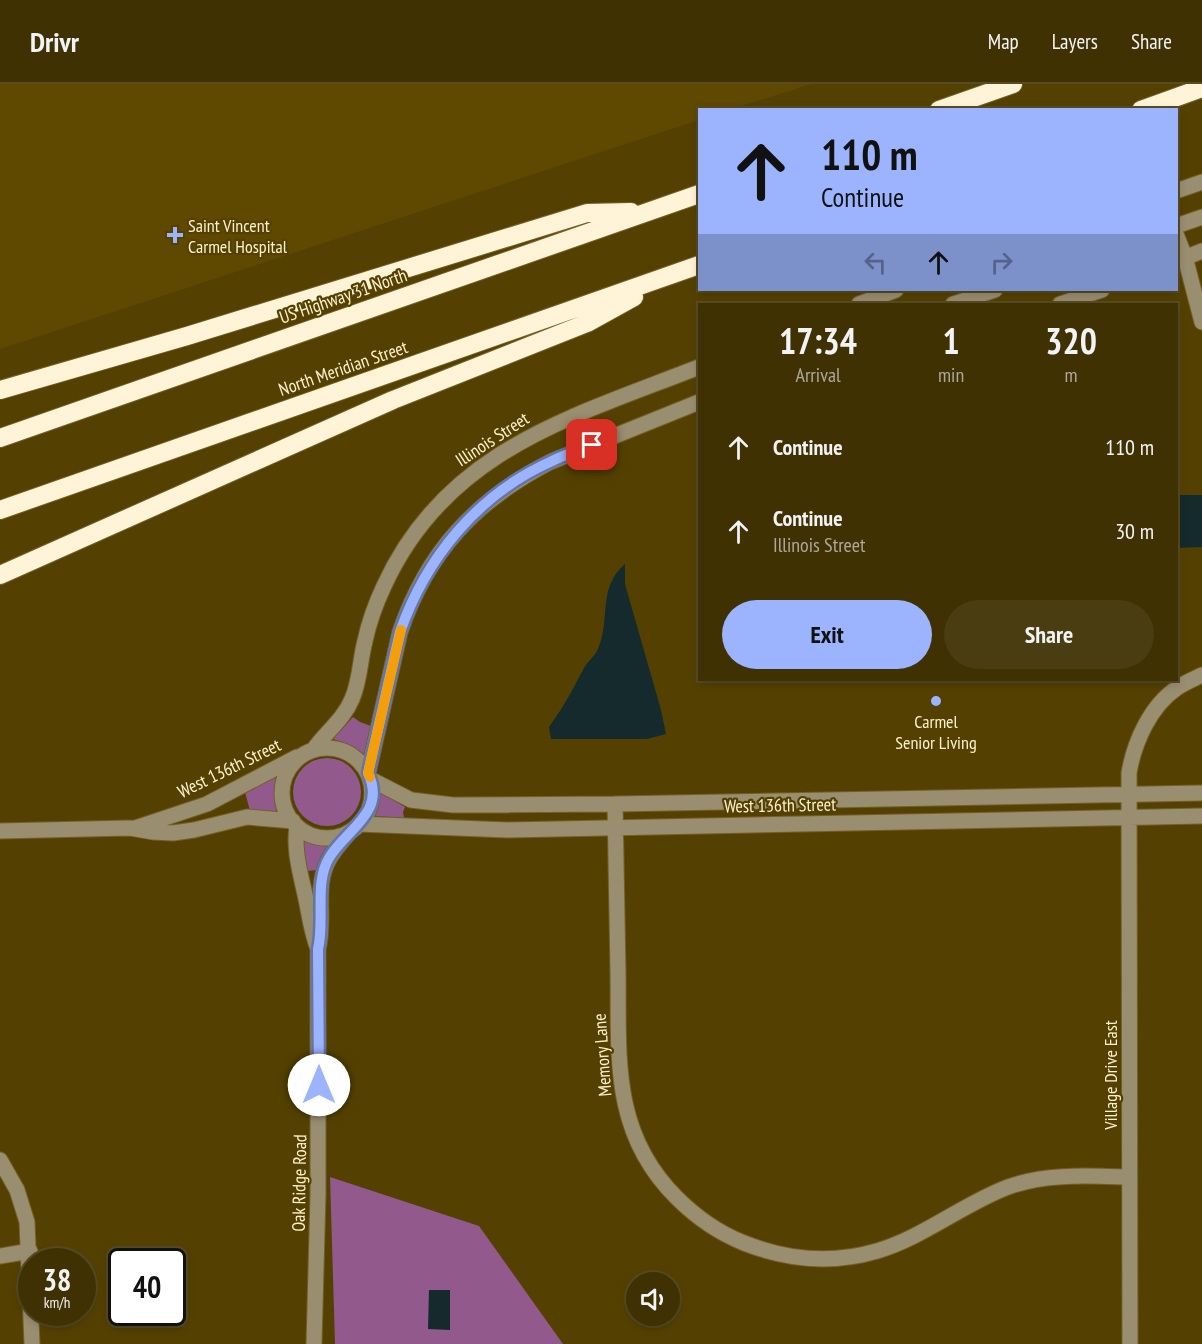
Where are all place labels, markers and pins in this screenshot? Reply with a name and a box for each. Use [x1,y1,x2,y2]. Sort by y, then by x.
place label: Saint Vincent Carmel Hospital [188,214,288,258]
marker: Saint Vincent Carmel Hospital [166,226,184,244]
pin [566,419,617,470]
marker: Carmel Senior Living [929,694,943,708]
place label: Carmel Senior Living [895,710,977,754]

